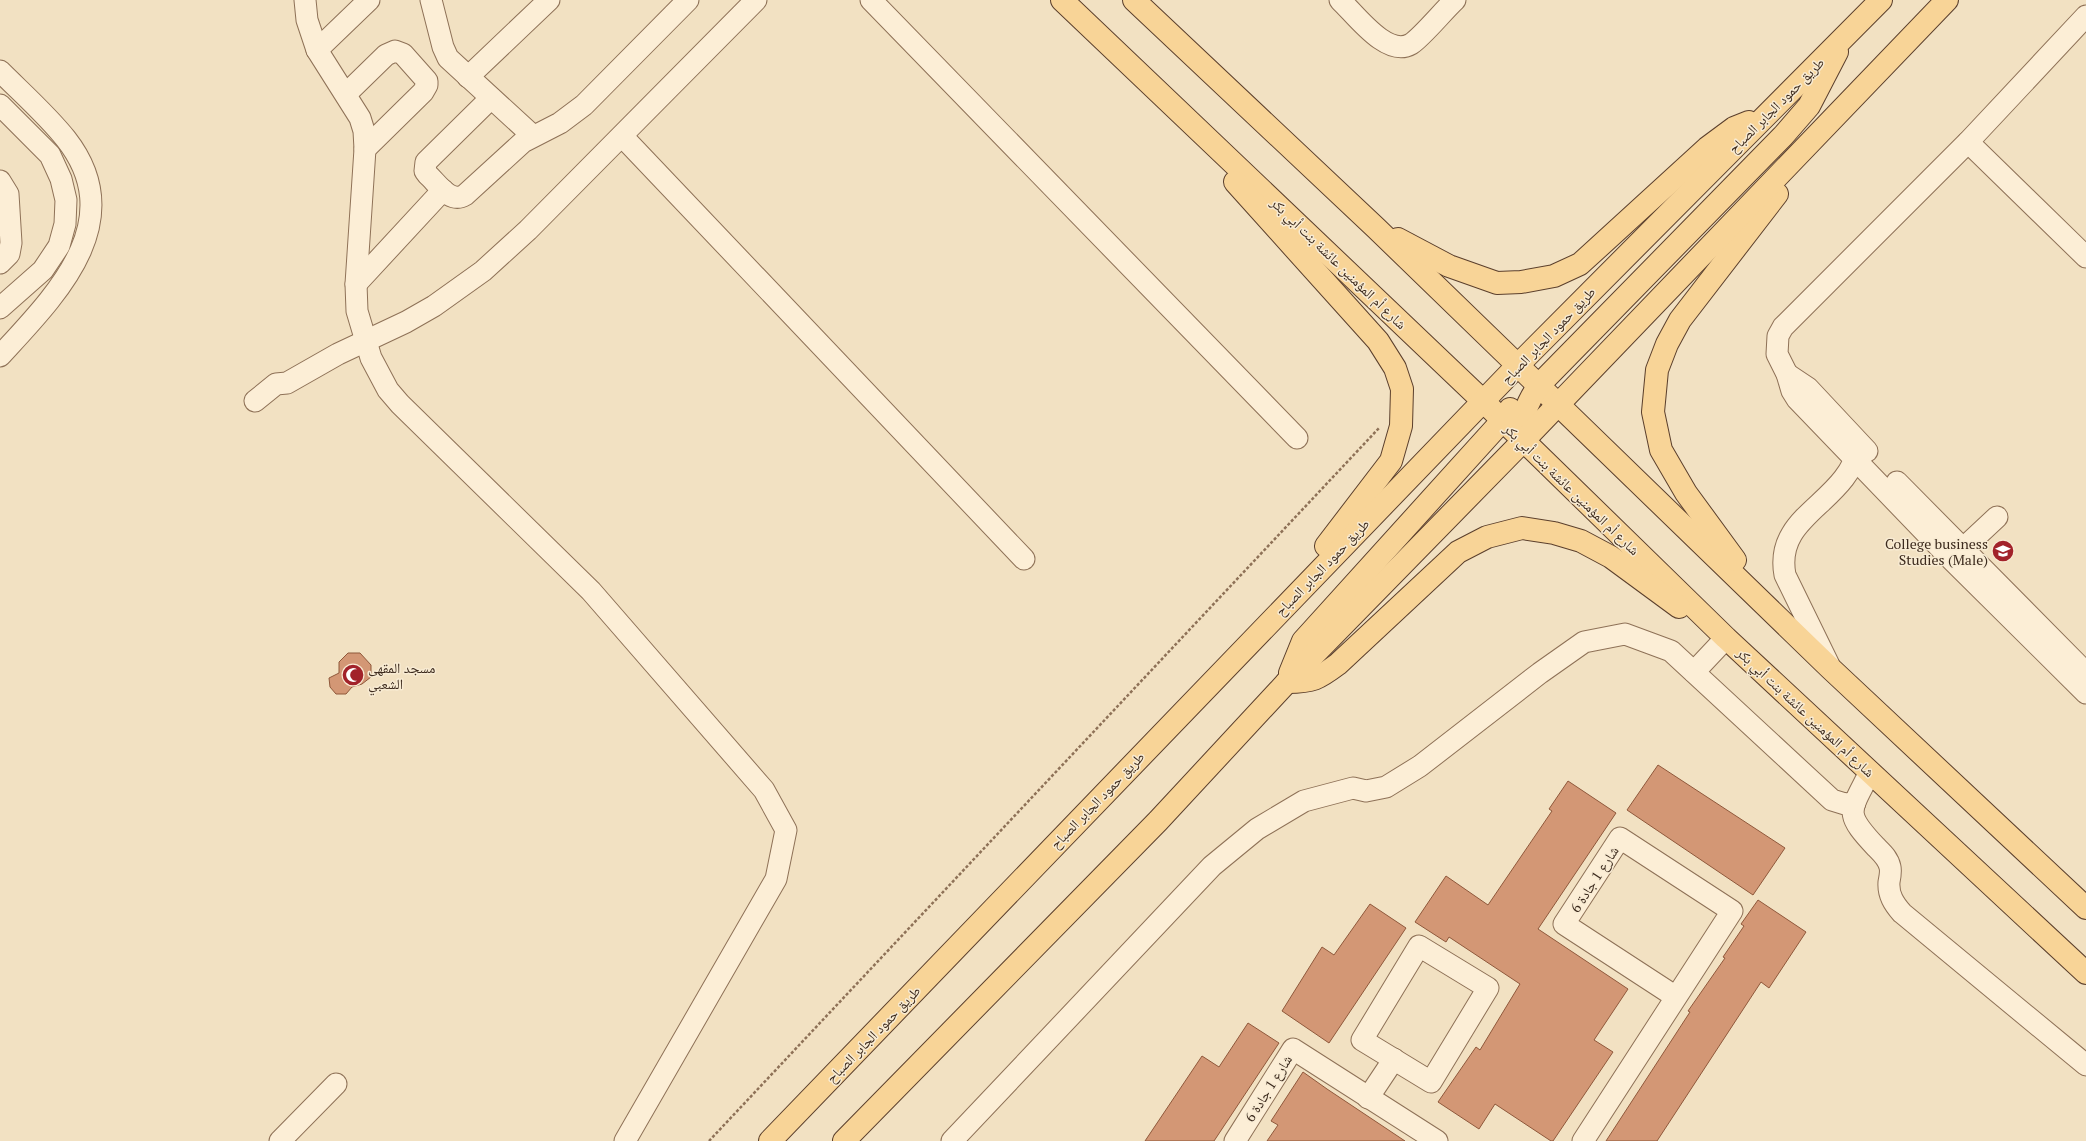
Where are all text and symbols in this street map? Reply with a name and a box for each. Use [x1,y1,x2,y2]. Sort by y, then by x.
street label: طريق حمود الجابر الصباح [1724,53,1829,158]
street label: شارع أم المؤمنين عائشة بنت أبي بكر [1265,192,1411,335]
street label: طريق حمود الجابر الصباح [1497,282,1600,388]
street label: شارع أم المؤمنين عائشة بنت أبي بكر [1498,418,1644,561]
street label: طريق حمود الجابر الصباح [1271,514,1374,620]
place label: College business Studies (Male) [1885,534,1988,569]
school or university icon: College business Studies (Male) [1990,538,2016,564]
street label: شارع أم المؤمنين عائشة بنت أبي بكر [1731,642,1879,783]
place label: مسجد المقهى الشعبي [368,658,435,695]
mosque icon: مسجد المقهى الشعبي [340,662,366,688]
street label: طريق حمود الجابر الصباح [1046,747,1149,853]
street label: شارع 1 جادة 6 [1565,842,1623,916]
street label: طريق حمود الجابر الصباح [822,981,925,1087]
street label: شارع 1 جادة 6 [1240,1051,1297,1126]

